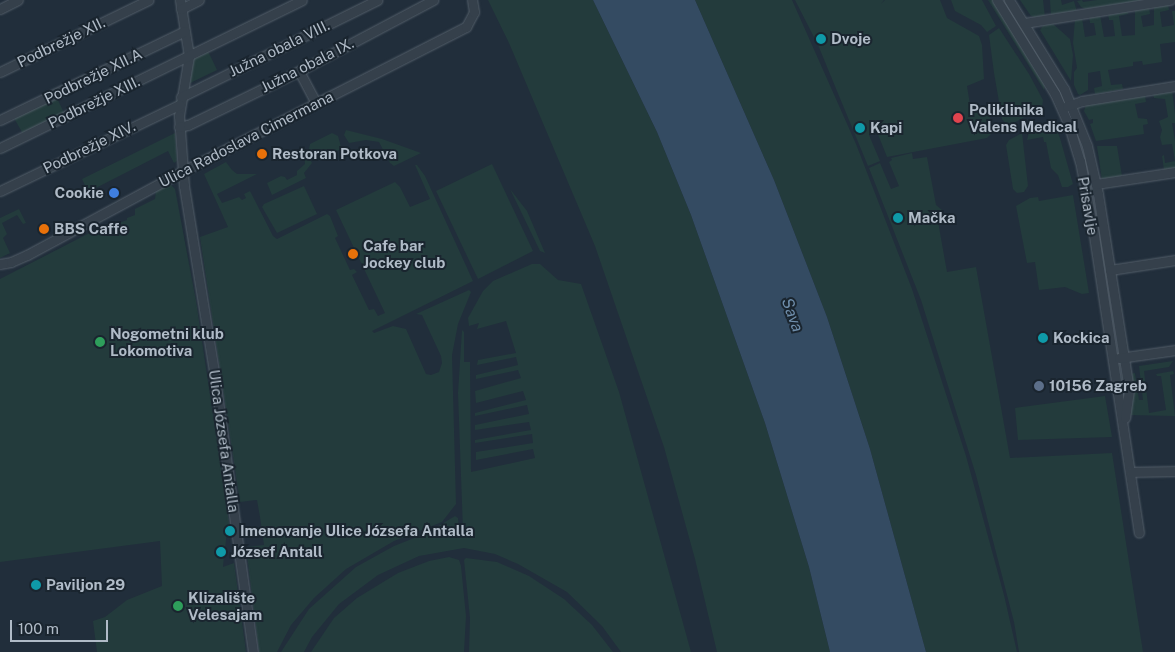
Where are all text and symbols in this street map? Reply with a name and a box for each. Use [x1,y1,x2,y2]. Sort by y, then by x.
street label: Podbrežje XII. [14,13,108,71]
street label: Južna obala VIII. [225,16,333,80]
place label: Dvoje [831,30,871,48]
marker: Dvoje [815,33,827,45]
street label: Južna obala IX. [257,34,357,96]
street label: Podbrežje XII.A [41,45,145,107]
street label: Podbrežje XIII. [45,72,143,132]
street label: Ulica Radoslava Cimermana [156,87,336,191]
place label: Poliklinika Valens Medical [969,100,1077,135]
marker: Poliklinika Valens Medical [951,111,965,125]
street label: Podbrežje XIV. [40,117,138,177]
place label: Kapi [870,119,902,137]
marker: Kapi [854,122,866,134]
place label: Restoran Potkova [272,145,397,163]
marker: Restoran Potkova [256,148,268,160]
street label: Prisavlje [1074,175,1102,237]
place label: Cookie [55,184,104,202]
marker: Cookie [108,187,120,199]
place label: Mačka [908,209,955,227]
marker: Mačka [892,212,904,224]
place label: BBS Caffe [54,220,128,238]
marker: BBS Caffe [38,223,50,235]
place label: Cafe bar Jockey club [363,236,445,271]
marker: Cafe bar Jockey club [347,248,359,260]
water label: Sava [777,295,807,335]
place label: Nogometni klub Lokomotiva [110,324,224,359]
place label: Kockica [1053,329,1109,347]
marker: Kockica [1037,332,1049,344]
marker: Nogometni klub Lokomotiva [94,336,106,348]
street label: Ulica Józsefa Antalla [205,368,243,514]
place label: 10156 Zagreb [1049,377,1147,395]
marker: 10156 Zagreb [1033,380,1045,392]
place label: Imenovanje Ulice Józsefa Antalla [240,522,474,540]
marker: Imenovanje Ulice Józsefa Antalla [224,525,236,537]
place label: József Antall [231,543,323,561]
marker: József Antall [215,546,227,558]
place label: Paviljon 29 [46,576,125,594]
marker: Paviljon 29 [30,579,42,591]
place label: Klizalište Velesajam [188,588,262,623]
marker: Klizalište Velesajam [172,600,184,612]
scale bar [12,610,110,642]
text: 100 m [18,620,59,637]

